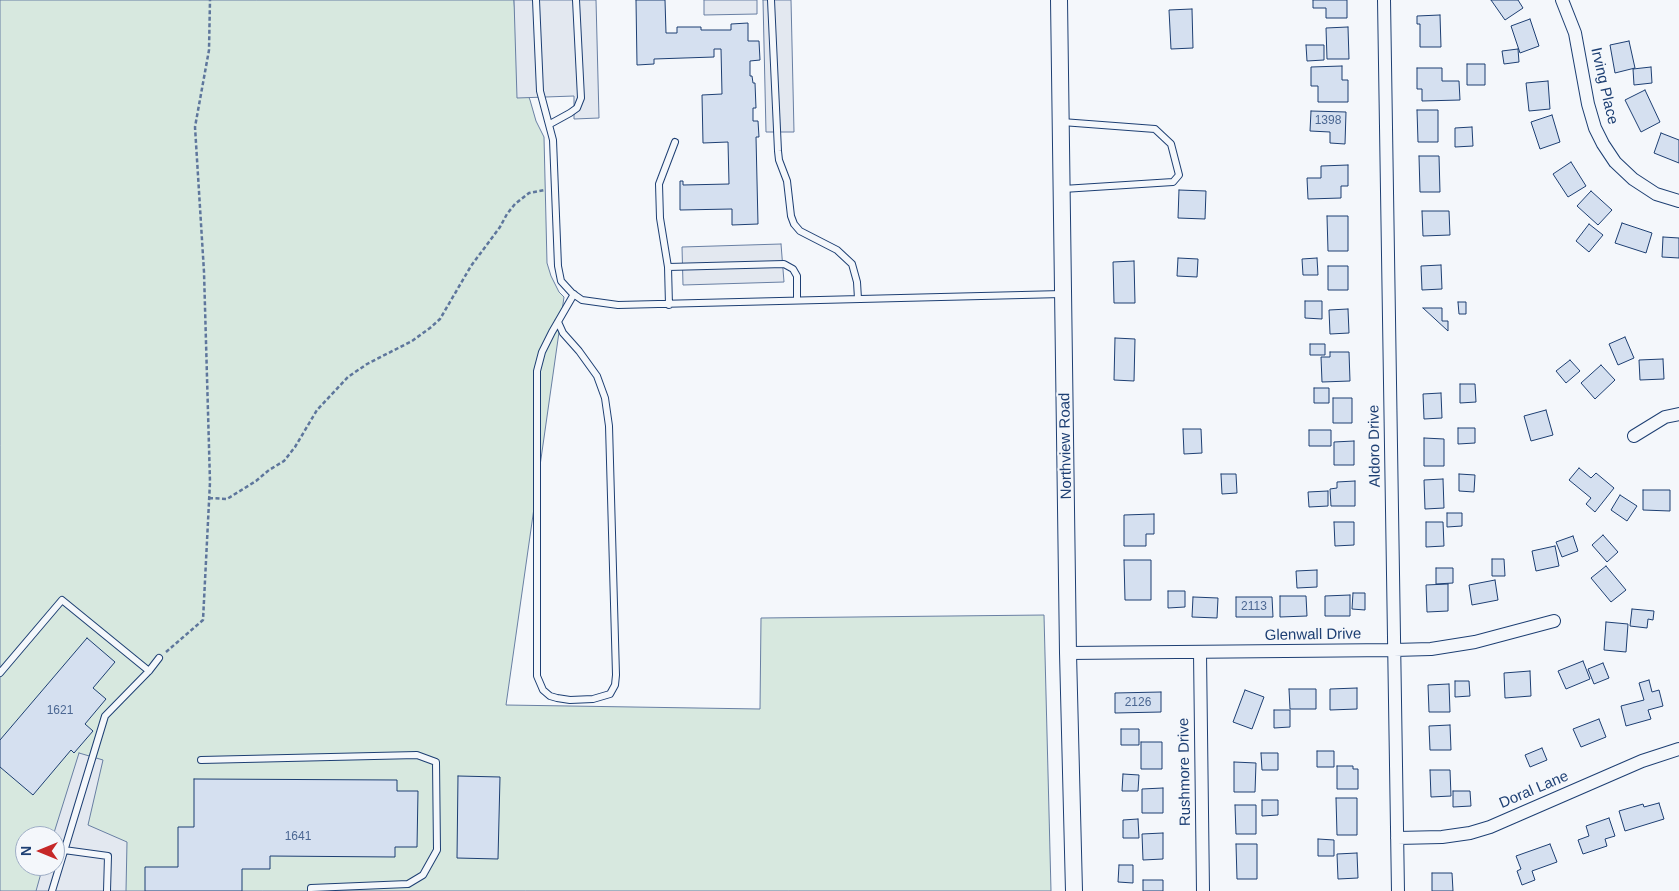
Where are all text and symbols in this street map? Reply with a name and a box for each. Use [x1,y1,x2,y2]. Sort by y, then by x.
street label: Irving Place [1586,46,1622,126]
house number: 1398 [1315,114,1341,128]
street label: Northview Road [1056,392,1076,500]
street label: Aldoro Drive [1365,405,1385,487]
house number: 2113 [1241,600,1267,614]
street label: Glenwall Drive [1265,625,1361,645]
house number: 2126 [1125,696,1151,710]
house number: 1621 [47,704,73,718]
street label: Rushmore Drive [1175,718,1195,826]
street label: Doral Lane [1497,767,1571,813]
north arrow [15,826,65,876]
house number: 1641 [285,830,311,844]
text: N [18,846,34,856]

